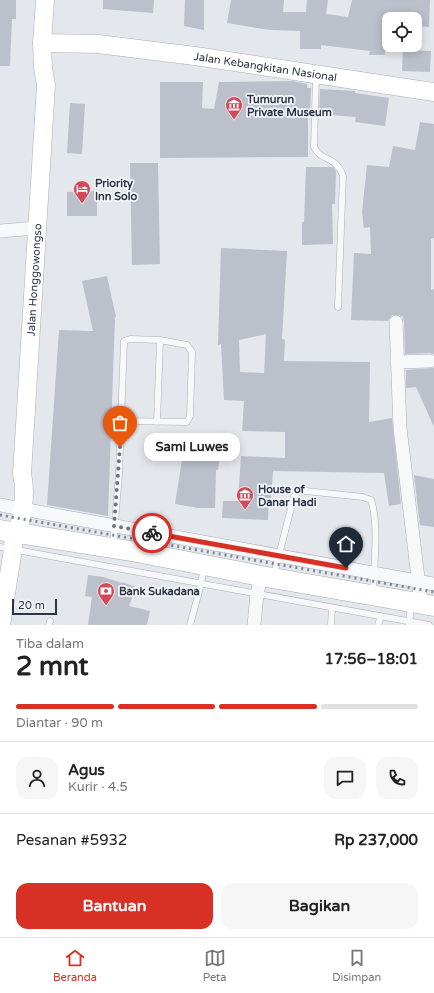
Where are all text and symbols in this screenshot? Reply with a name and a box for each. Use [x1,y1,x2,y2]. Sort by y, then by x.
map controls [382,12,422,52]
button: locate [382,12,422,52]
street label: Jalan Kebangkitan Nasional [193,49,338,84]
place label: Tumurun Private Museum [246,93,332,119]
museum icon: Tumurun Private Museum [224,95,244,120]
place label: Priority Inn Solo [95,177,137,203]
hotel icon: Priority Inn Solo [72,179,92,204]
street label: Jalan Honggowongso [24,223,44,337]
pin [103,406,137,447]
icon: bag [109,412,131,434]
callout: Sami Luwes [144,433,240,461]
text: Sami Luwes [155,439,229,455]
place label: House of Danar Hadi [258,483,317,509]
museum icon: House of Danar Hadi [235,485,255,510]
courier [132,513,172,553]
icon: bike [141,522,163,544]
pin [329,527,363,568]
icon: home [335,533,357,555]
bank icon: Bank Sukadana [96,581,116,606]
place label: Bank Sukadana [119,585,200,598]
scale bar [12,597,57,616]
text: 20 m [18,599,45,612]
text: Tiba dalam [16,636,84,652]
text: 17:56–18:01 [325,650,418,668]
text: 2 mnt [16,651,88,682]
text: Diantar · 90 m [16,715,103,731]
button: person [16,757,58,799]
button: chat [324,757,366,799]
button: phone [376,757,418,799]
text: Agus [68,761,105,779]
text: Kurir · 4.5 [68,779,128,795]
text: Pesanan #5932 [16,831,127,849]
text: Rp 237,000 [334,831,418,849]
button: Bantuan [16,883,213,929]
button: Bagikan [221,883,418,929]
tab: Beranda [53,947,97,984]
tab: Peta [203,947,227,984]
tab: Disimpan [332,947,381,984]

